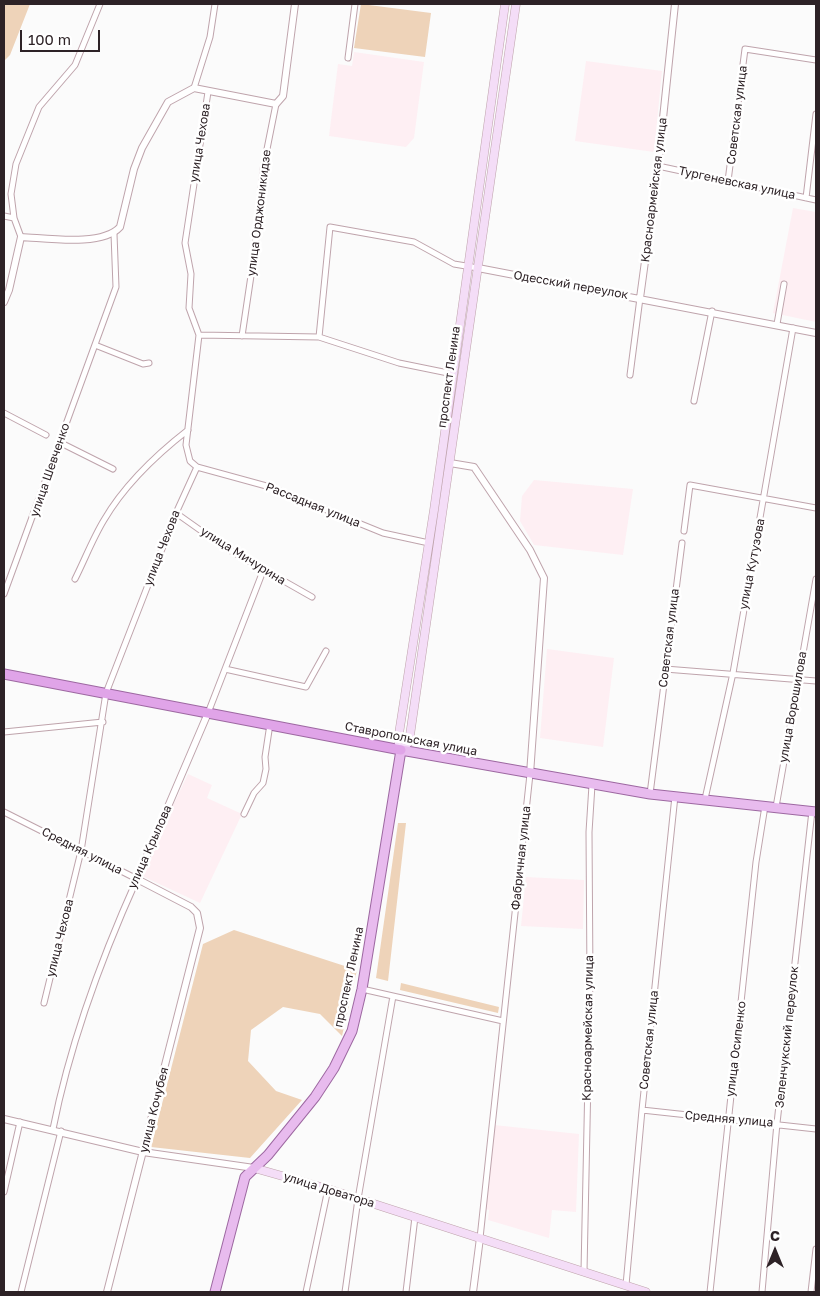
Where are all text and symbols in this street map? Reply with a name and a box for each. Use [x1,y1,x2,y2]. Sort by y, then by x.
scale bar [22,20,102,52]
text: 100 m [28,30,71,48]
street label: Советская улица [724,65,750,165]
street label: улица Чехова [187,102,213,184]
street label: Красноармейская улица [638,117,670,263]
street label: улица Орджоникидзе [244,149,274,277]
street label: Тургеневская улица [677,164,797,202]
street label: Одесский переулок [513,268,629,302]
street label: проспект Ленина [435,325,463,429]
street label: улица Шевченко [27,421,73,519]
street label: Рассадная улица [264,479,362,531]
street label: улица Чехова [141,508,183,588]
street label: улица Кутузова [736,517,768,611]
street label: улица Мичурина [198,524,288,588]
street label: Советская улица [656,588,682,688]
street label: улица Ворошилова [776,650,810,764]
street label: Ставропольская улица [343,719,479,759]
street label: улица Крылова [125,803,175,891]
street label: Фабричная улица [508,805,534,911]
street label: Средняя улица [39,824,125,878]
street label: улица Чехова [43,897,77,979]
street label: проспект Ленина [331,925,367,1029]
street label: Красноармейская улица [580,955,596,1101]
street label: Зеленчукский переулок [772,965,802,1109]
street label: Советская улица [637,990,661,1090]
street label: улица Осипенко [723,1000,749,1098]
street label: улица Кочубея [136,1066,172,1154]
street label: Средняя улица [684,1108,774,1130]
street label: улица Доватора [282,1169,376,1211]
north arrow [750,1226,800,1276]
text: С [770,1227,780,1244]

